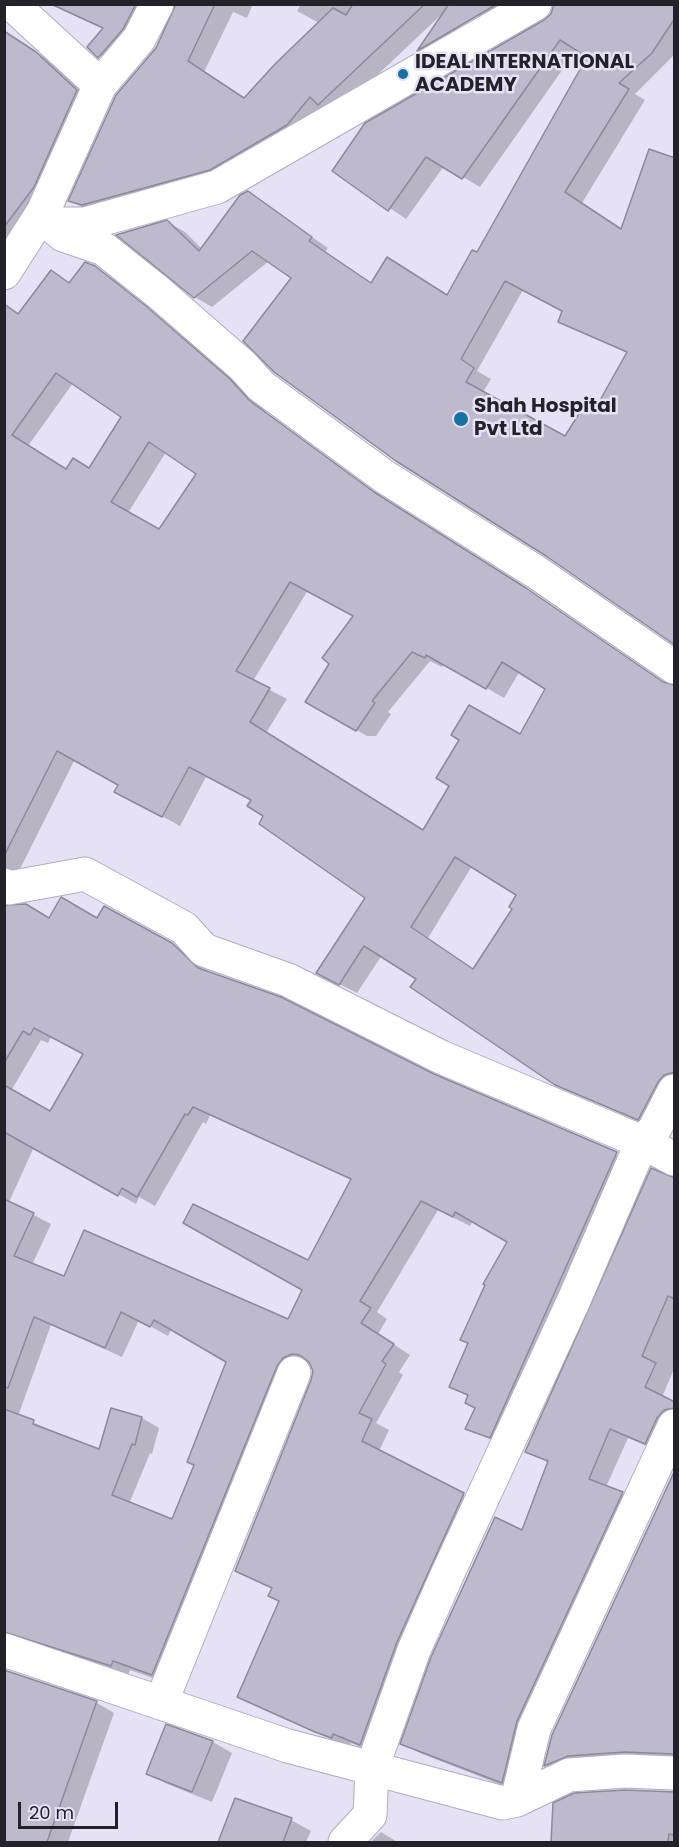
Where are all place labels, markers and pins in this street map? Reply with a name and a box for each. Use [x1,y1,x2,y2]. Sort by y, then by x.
place label: IDEAL INTERNATIONAL ACADEMY [415,51,634,98]
marker: IDEAL INTERNATIONAL ACADEMY [396,67,410,81]
place label: Shah Hospital Pvt Ltd [474,395,617,442]
marker: Shah Hospital Pvt Ltd [452,410,470,428]

